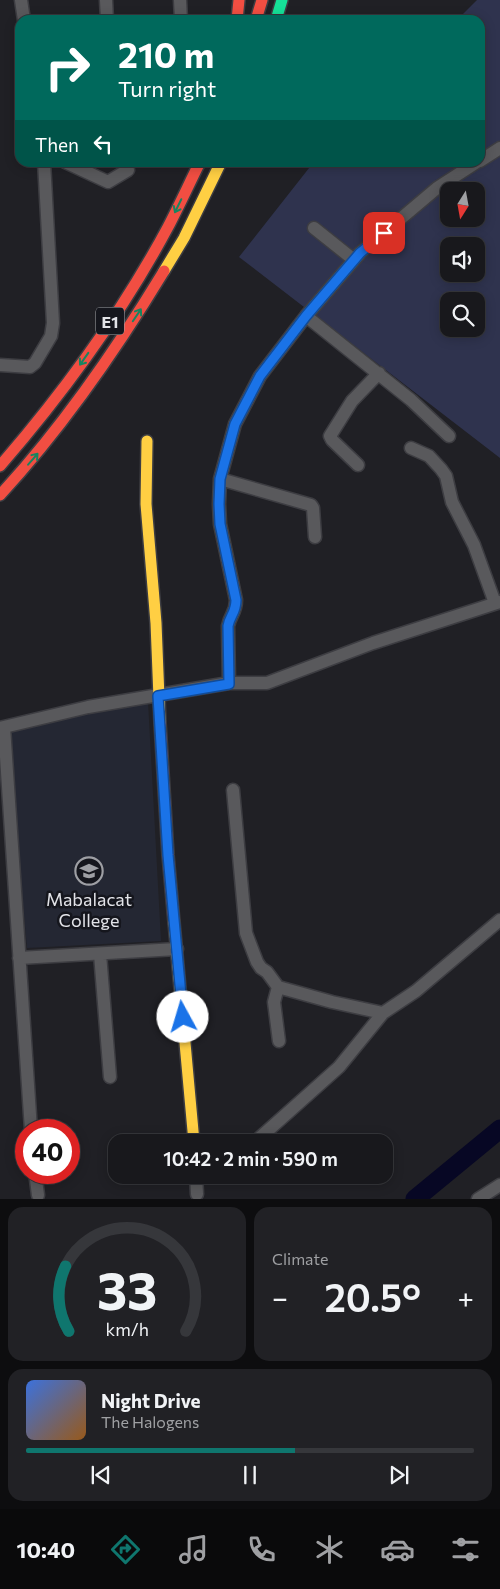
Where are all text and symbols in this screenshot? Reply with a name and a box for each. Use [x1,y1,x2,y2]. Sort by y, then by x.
text: 210 m [118,32,214,75]
icon: right [35,35,100,100]
text: Turn right [118,75,216,102]
icon: left [89,130,117,158]
text: Then [35,133,79,156]
north arrow [440,182,485,228]
map controls [440,182,485,337]
one-way arrow [173,198,182,213]
pin [363,212,405,254]
icon: arrive [370,219,398,247]
button: sound [440,237,485,282]
button: search [440,292,485,337]
road number: E1 [96,308,124,334]
one-way arrow [132,308,142,322]
one-way arrow [79,352,89,366]
one-way arrow [27,452,38,465]
school or university icon: Mabalacat College [74,856,104,886]
place label: Mabalacat College [46,888,132,931]
position arrow [156,990,208,1042]
speed limit sign: 40 [15,1119,80,1184]
text: 10:42 · 2 min · 590 m [163,1147,338,1170]
text: Climate [272,1249,328,1268]
text: 33 [97,1257,157,1321]
text: 20.5° [325,1273,421,1320]
text: − [272,1280,288,1314]
text: + [458,1280,474,1314]
text: km/h [105,1318,149,1340]
text: Night Drive [101,1389,201,1412]
text: The Halogens [101,1412,199,1431]
icon: previous [87,1461,115,1489]
icon: pause [236,1461,264,1489]
icon: next [385,1461,413,1489]
icon: directions [108,1532,143,1567]
icon: music [176,1532,211,1567]
icon: phone [244,1532,279,1567]
icon: climate [312,1532,347,1567]
icon: car [380,1532,415,1567]
icon: filters [448,1532,483,1567]
text: 10:40 [17,1536,75,1563]

